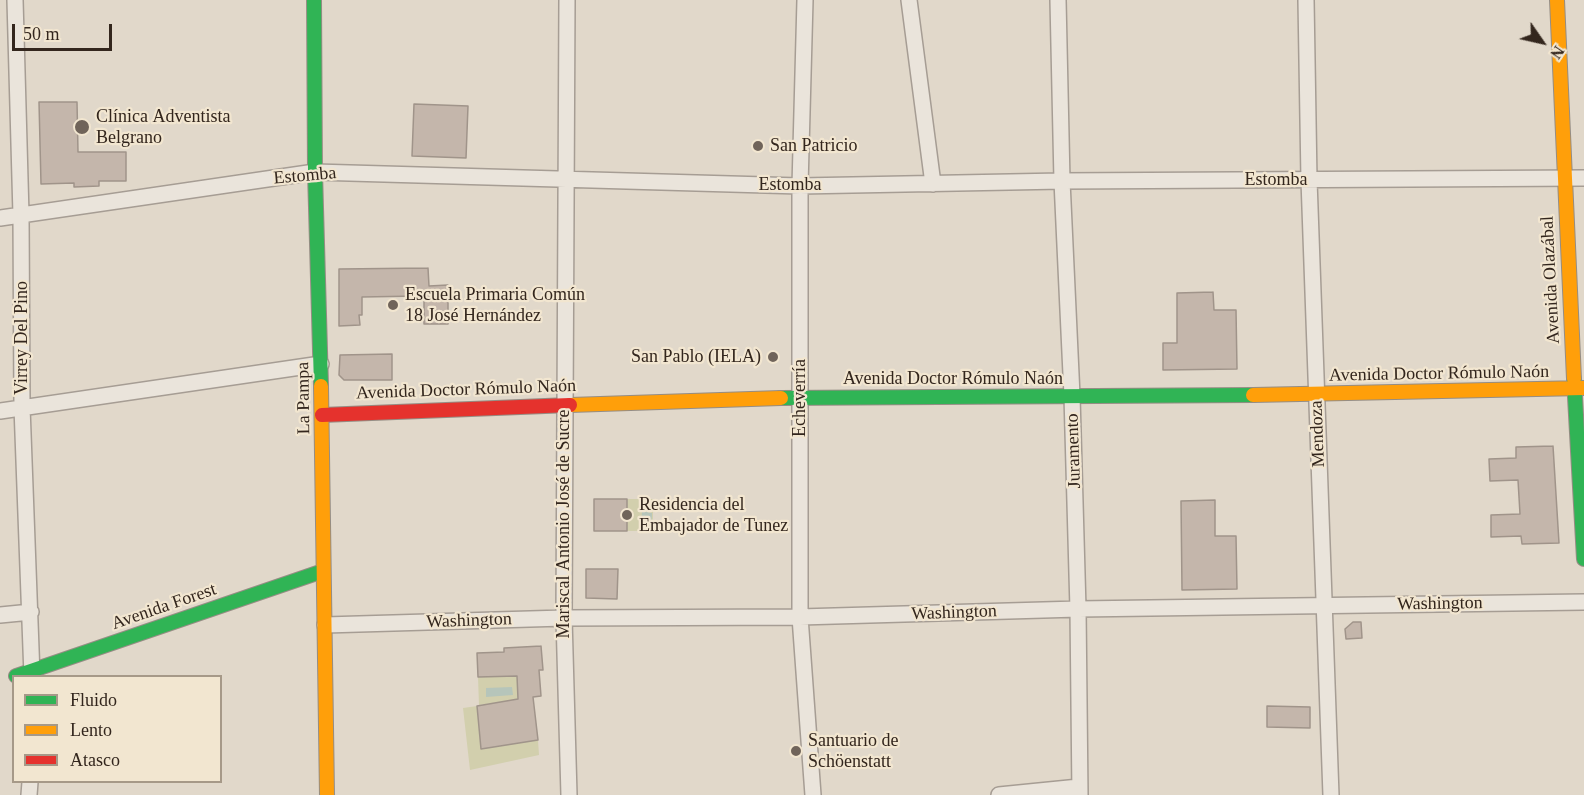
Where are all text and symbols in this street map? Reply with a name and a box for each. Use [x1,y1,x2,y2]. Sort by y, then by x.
scale bar [15,12,116,50]
north arrow [1512,12,1572,72]
text: 50 m [23,24,60,44]
text: N [1547,43,1568,62]
place label: Clínica Adventista Belgrano [96,106,230,148]
marker: Clínica Adventista Belgrano [73,118,91,136]
place label: San Patricio [770,135,857,157]
marker: San Patricio [751,139,765,153]
street label: Estomba [273,162,337,190]
street label: Estomba [1245,169,1307,191]
street label: Estomba [759,174,821,196]
street label: Avenida Olazábal [1537,215,1565,345]
street label: Virrey Del Pino [11,281,33,395]
place label: Escuela Primaria Común 18 José Hernández [405,284,585,326]
marker: Escuela Primaria Común 18 José Hernández [386,298,400,312]
place label: San Pablo (IELA) [631,346,761,368]
marker: San Pablo (IELA) [766,350,780,364]
street label: Echeverría [789,359,811,437]
street label: Avenida Doctor Rómulo Naón [1329,361,1549,387]
street label: La Pampa [293,362,315,434]
street label: Avenida Doctor Rómulo Naón [843,368,1063,390]
street label: Avenida Doctor Rómulo Naón [356,375,576,405]
street label: Mendoza [1306,400,1330,468]
street label: Mariscal Antonio José de Sucre [553,410,575,638]
street label: Juramento [1062,413,1086,489]
place label: Residencia del Embajador de Tunez [639,494,788,536]
marker: Residencia del Embajador de Tunez [620,508,634,522]
street label: Avenida Forest [109,579,219,635]
street label: Washington [1397,592,1483,616]
street label: Washington [911,601,997,625]
street label: Washington [426,609,512,633]
legend [12,675,222,783]
text: Fluido [70,690,117,710]
text: Lento [70,720,112,740]
place label: Santuario de Schöenstatt [808,730,898,772]
marker: Santuario de Schöenstatt [789,744,803,758]
text: Atasco [70,750,120,770]

